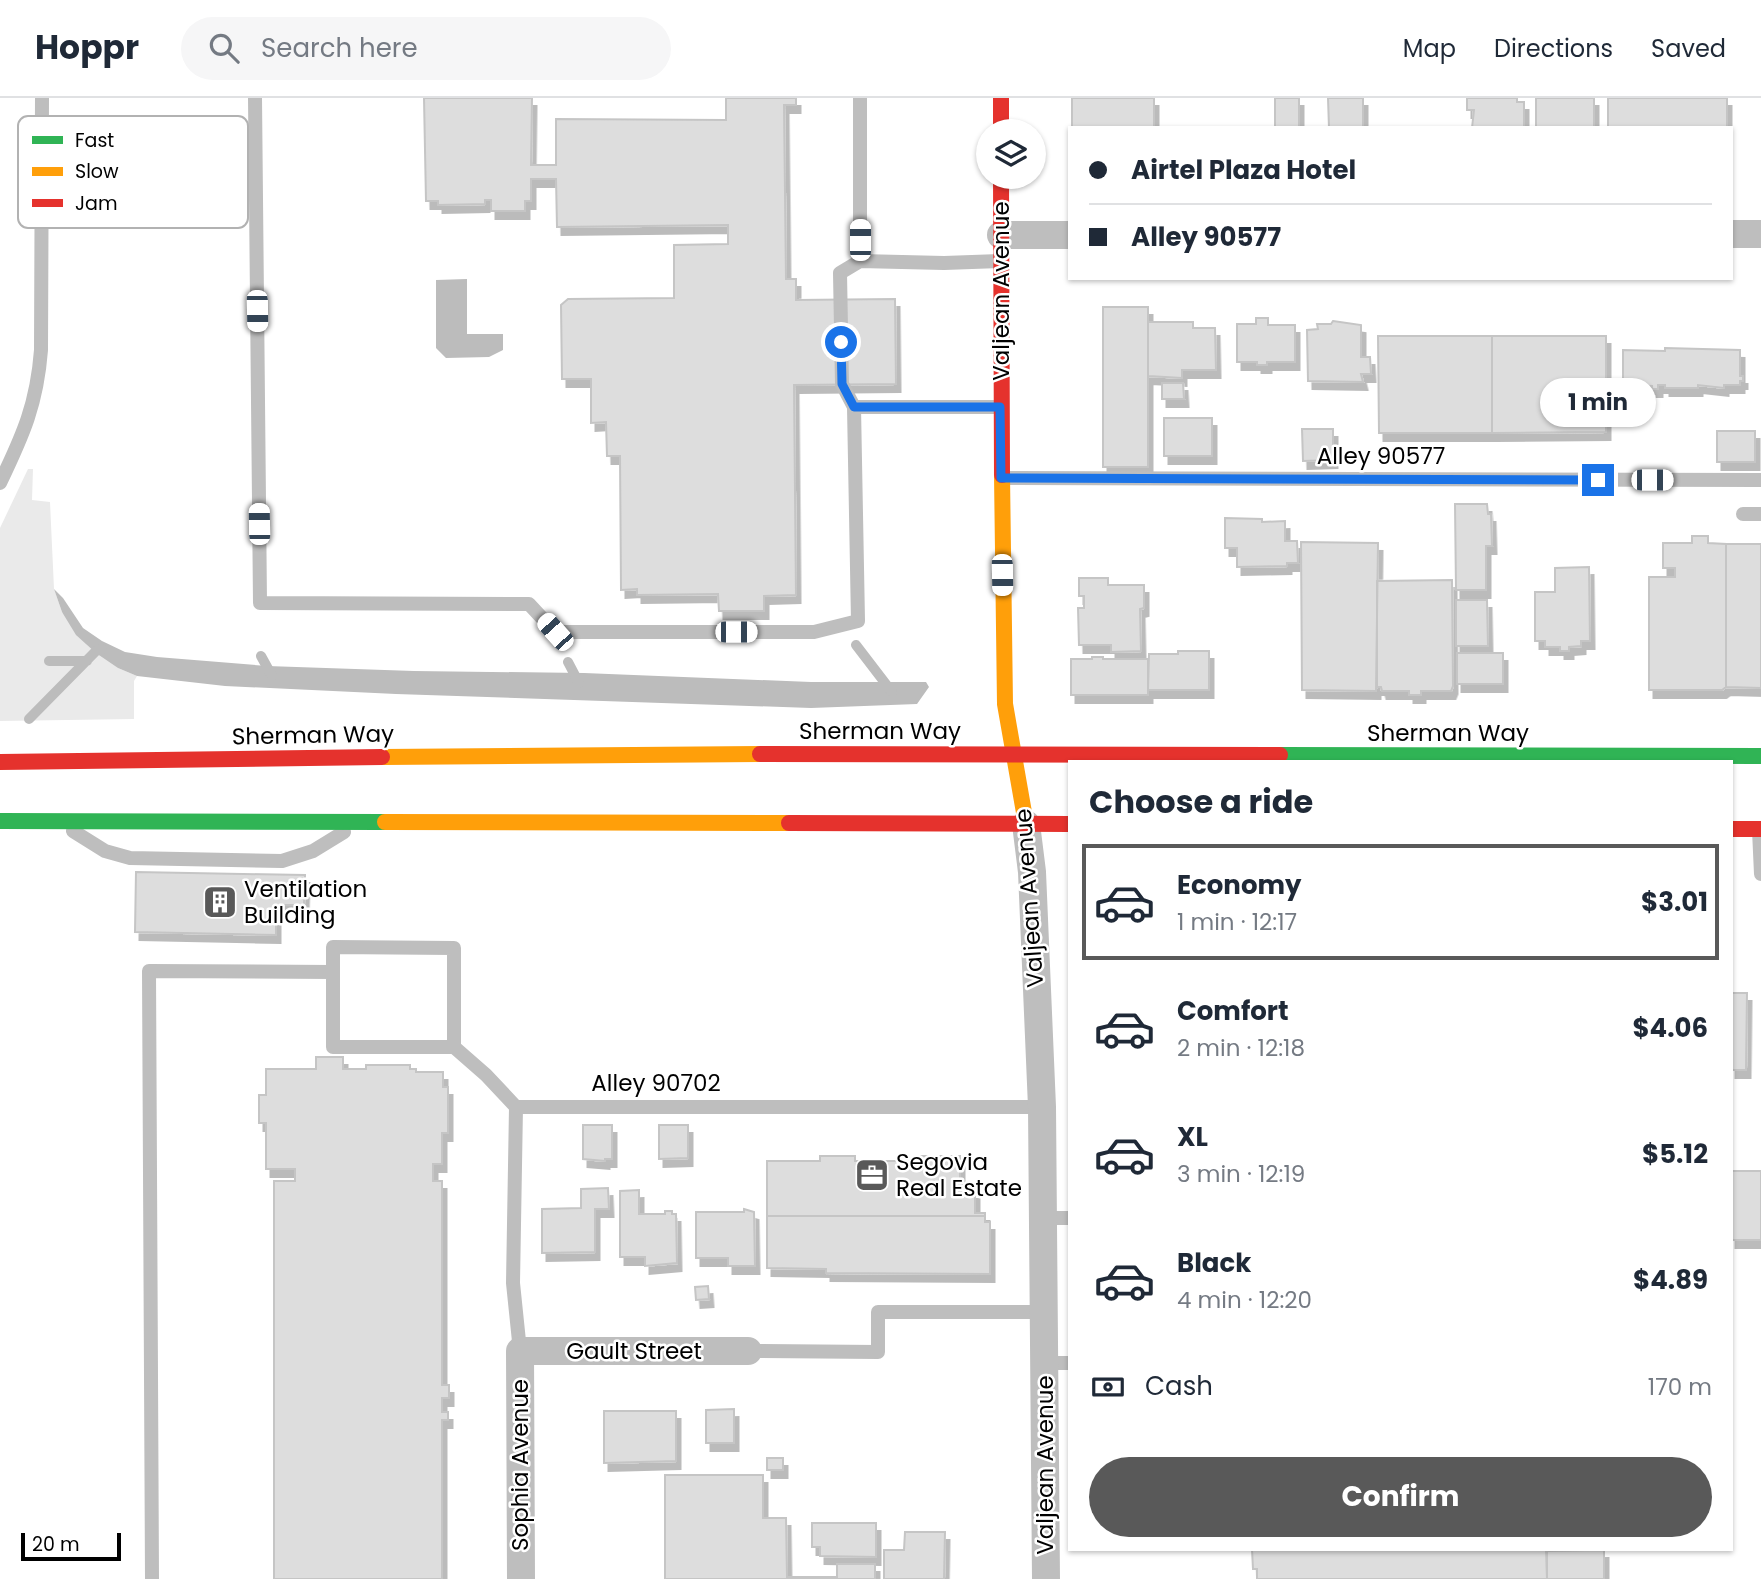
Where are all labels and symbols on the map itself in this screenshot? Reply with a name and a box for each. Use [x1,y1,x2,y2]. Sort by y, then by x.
legend [18,116,248,228]
text: Fast [75,127,114,154]
text: Slow [75,158,119,185]
text: Jam [75,190,117,217]
street label: Valjean Avenue [985,201,1017,381]
car [850,219,871,261]
car [247,290,268,332]
route start [825,326,857,358]
callout: 1 min [1540,378,1656,428]
street label: Alley 90577 [1317,440,1445,472]
route end [1582,464,1614,496]
car [1632,470,1674,491]
car [249,503,270,545]
car [992,554,1013,596]
car [534,609,577,655]
car [716,622,758,643]
street label: Sherman Way [799,715,961,747]
street label: Sherman Way [1367,717,1529,749]
street label: Sherman Way [232,718,394,752]
street label: Valjean Avenue [1007,807,1051,989]
place label: Ventilation Building [244,873,367,931]
building icon: Ventilation Building [201,883,239,921]
street label: Alley 90702 [591,1067,721,1099]
place label: Segovia Real Estate [896,1146,1022,1204]
office icon: Segovia Real Estate [853,1156,891,1194]
street label: Gault Street [566,1335,702,1367]
street label: Valjean Avenue [1029,1375,1061,1555]
street label: Sophia Avenue [504,1379,536,1551]
scale bar [21,1530,121,1562]

